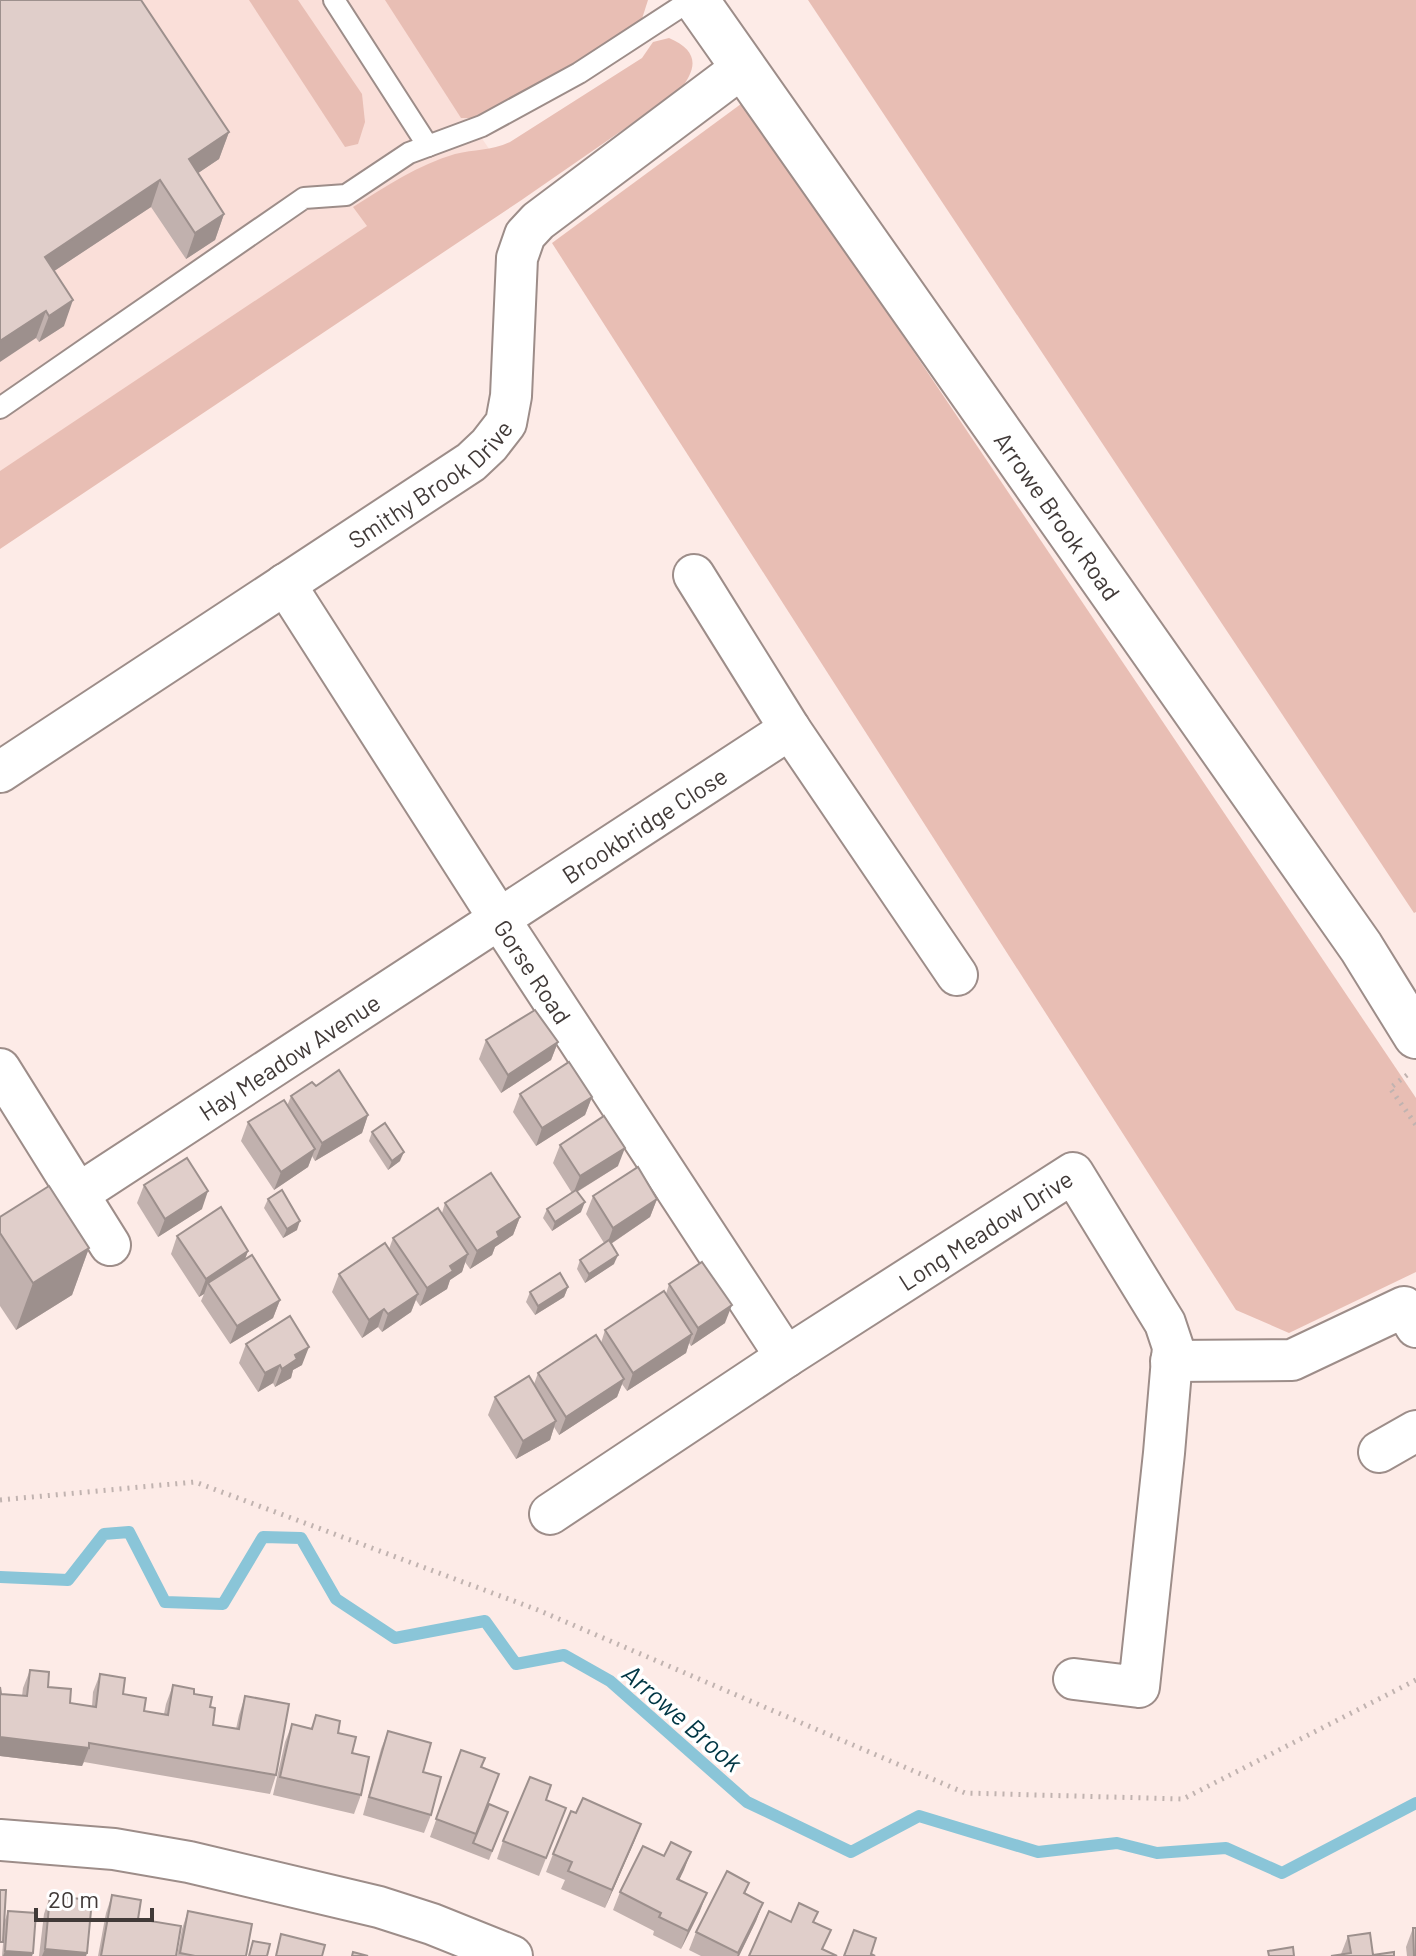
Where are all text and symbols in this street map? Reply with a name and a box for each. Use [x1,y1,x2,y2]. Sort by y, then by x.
street label: Smithy Brook Drive [342,414,518,554]
street label: Arrowe Brook Road [989,426,1127,605]
street label: Brookbridge Close [556,760,732,889]
street label: Gorse Road [489,914,578,1029]
street label: Hay Meadow Avenue [193,987,385,1126]
street label: Long Meadow Drive [893,1163,1077,1296]
water label: Arrowe Brook [617,1657,749,1777]
scale bar [36,1872,152,1922]
text: 20 m [48,1884,99,1913]

